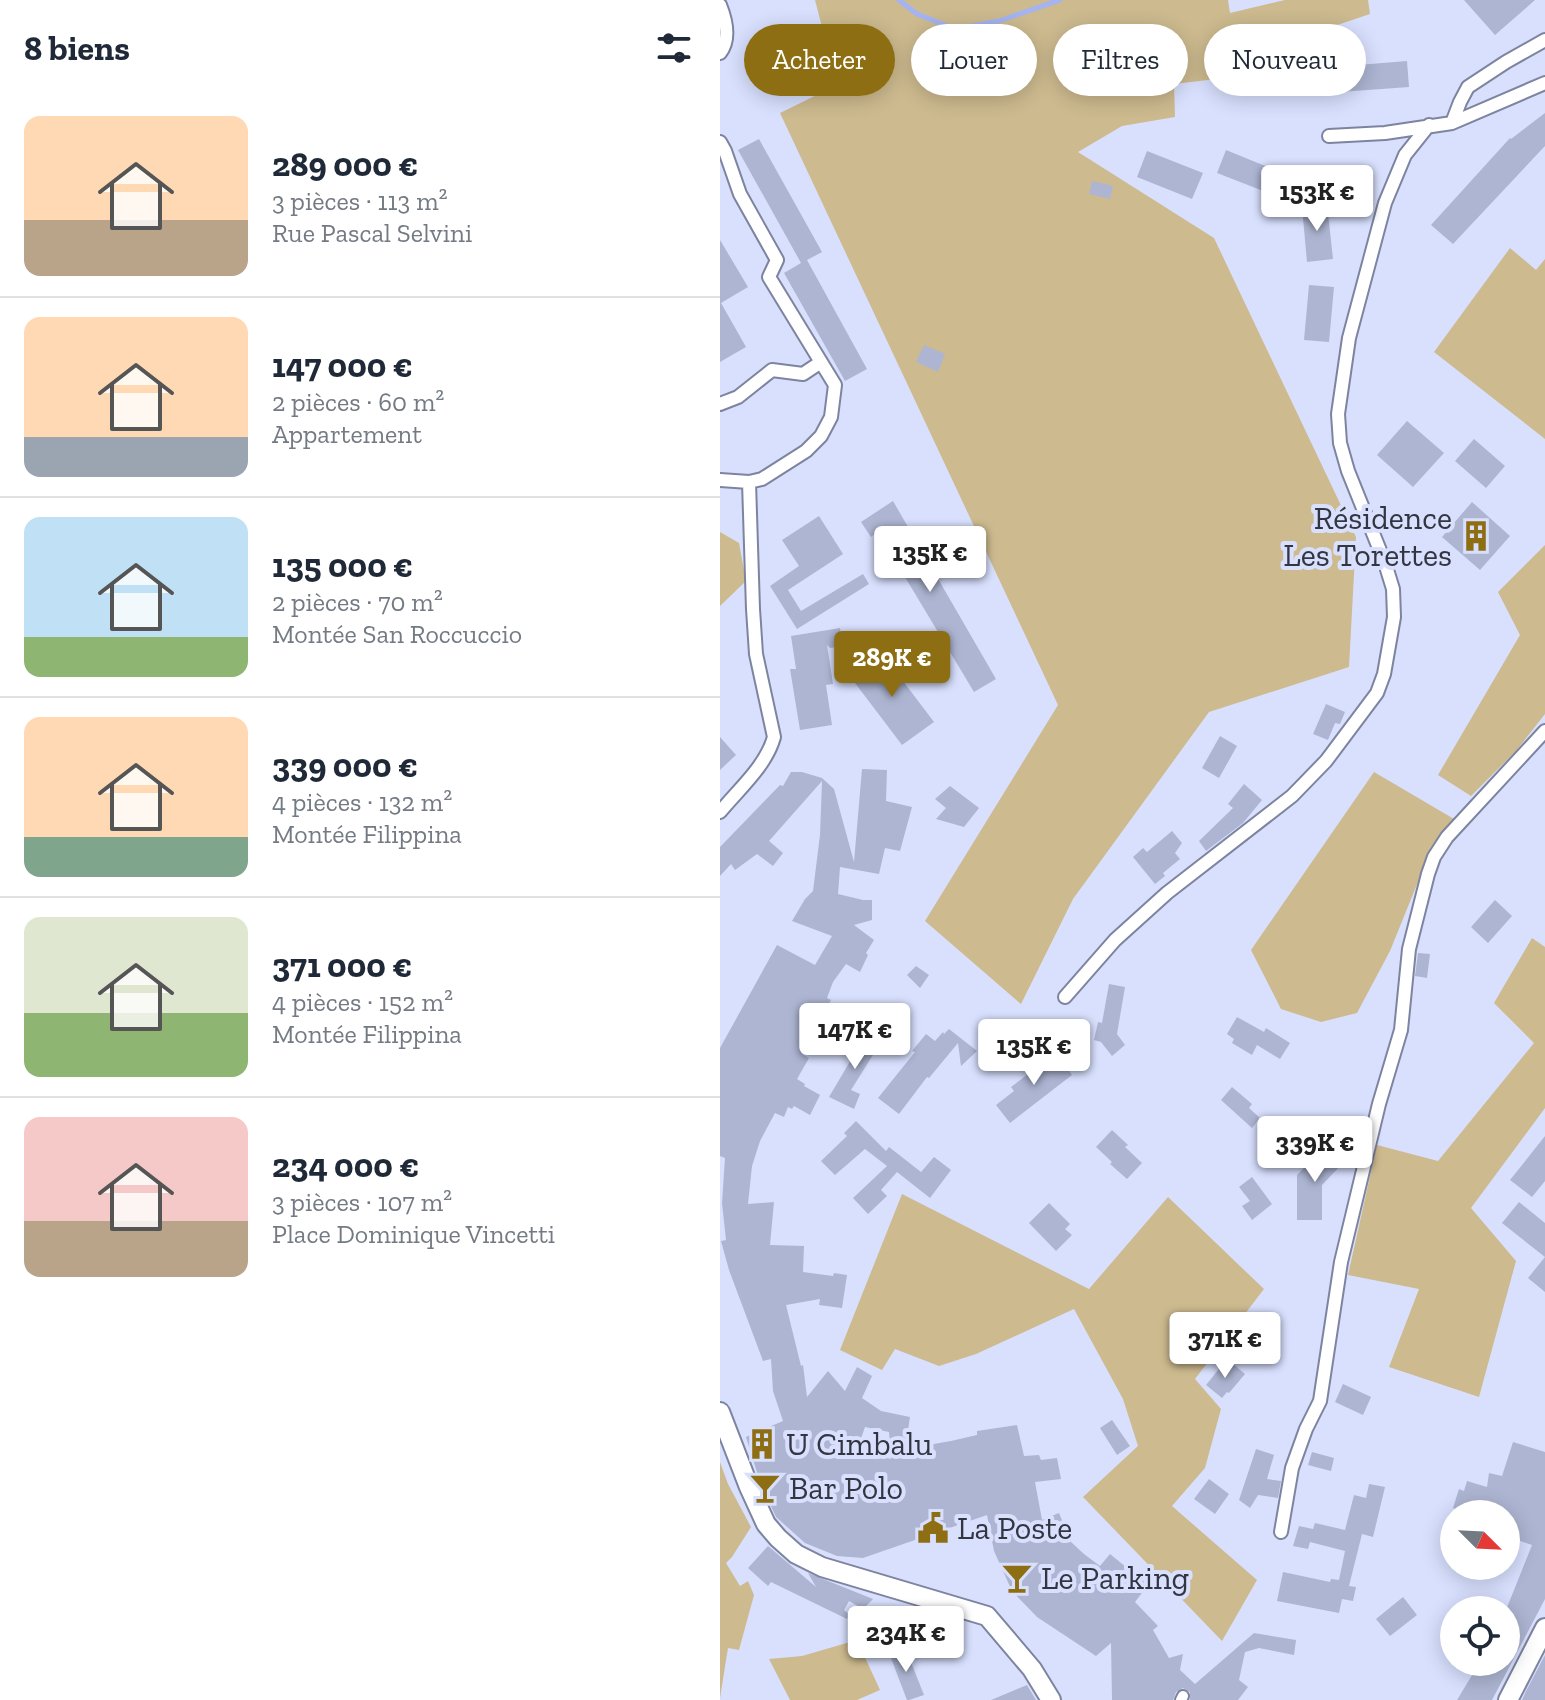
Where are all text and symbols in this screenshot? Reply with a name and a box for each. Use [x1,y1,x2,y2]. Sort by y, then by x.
chip: Acheter [744,24,895,96]
chip: Louer [911,24,1037,96]
chip: Filtres [1053,24,1188,96]
chip: Nouveau [1204,24,1366,96]
icon: filters [652,26,696,70]
text: 8 biens [24,28,130,69]
text: 289 000 € [272,144,418,185]
icon: home [88,148,184,244]
pin: 153K € [1252,165,1382,233]
text: 153K € [1279,175,1355,207]
text: 3 pièces · 113 m² [272,185,448,217]
text: Rue Pascal Selvini [272,217,472,249]
text: 147 000 € [272,345,413,386]
icon: home [88,349,184,445]
text: 2 pièces · 60 m² [272,386,444,418]
text: Appartement [272,418,422,450]
place label: Résidence Les Torettes [1283,499,1452,574]
building icon: Résidence Les Torettes [1459,519,1493,553]
pin: 135K € [865,526,995,594]
text: 135K € [892,536,968,568]
text: 135 000 € [272,545,413,586]
icon: home [88,549,184,645]
text: 2 pièces · 70 m² [272,586,443,618]
text: Montée San Roccuccio [272,618,522,650]
pin: 289K € [827,631,957,699]
text: 289K € [852,641,932,673]
text: 339 000 € [272,745,418,786]
icon: home [88,749,184,845]
text: 4 pièces · 132 m² [272,786,452,818]
text: Montée Filippina [272,818,462,850]
text: 371 000 € [272,945,412,986]
icon: home [88,949,184,1045]
text: 4 pièces · 152 m² [272,986,453,1018]
pin: 147K € [790,1003,920,1071]
text: 147K € [817,1013,893,1045]
text: Montée Filippina [272,1018,462,1050]
pin: 135K € [969,1019,1099,1087]
text: 135K € [996,1029,1072,1061]
pin: 339K € [1250,1116,1380,1184]
text: 339K € [1275,1126,1355,1158]
text: 234 000 € [272,1145,419,1186]
icon: home [88,1149,184,1245]
text: 3 pièces · 107 m² [272,1186,452,1218]
text: Place Dominique Vincetti [272,1218,555,1250]
pin: 371K € [1160,1312,1290,1380]
text: 371K € [1187,1322,1263,1354]
place label: U Cimbalu [786,1425,933,1463]
building icon: U Cimbalu [745,1427,779,1461]
place label: Bar Polo [789,1469,903,1507]
bar icon: Bar Polo [748,1471,782,1505]
north arrow [1440,1500,1520,1580]
map controls [1440,1500,1520,1676]
place label: La Poste [957,1509,1072,1547]
public building icon: La Poste [916,1511,950,1545]
place label: Le Parking [1041,1559,1189,1597]
bar icon: Le Parking [1000,1561,1034,1595]
button: locate [1440,1596,1520,1676]
pin: 234K € [841,1606,971,1674]
text: 234K € [866,1616,946,1648]

